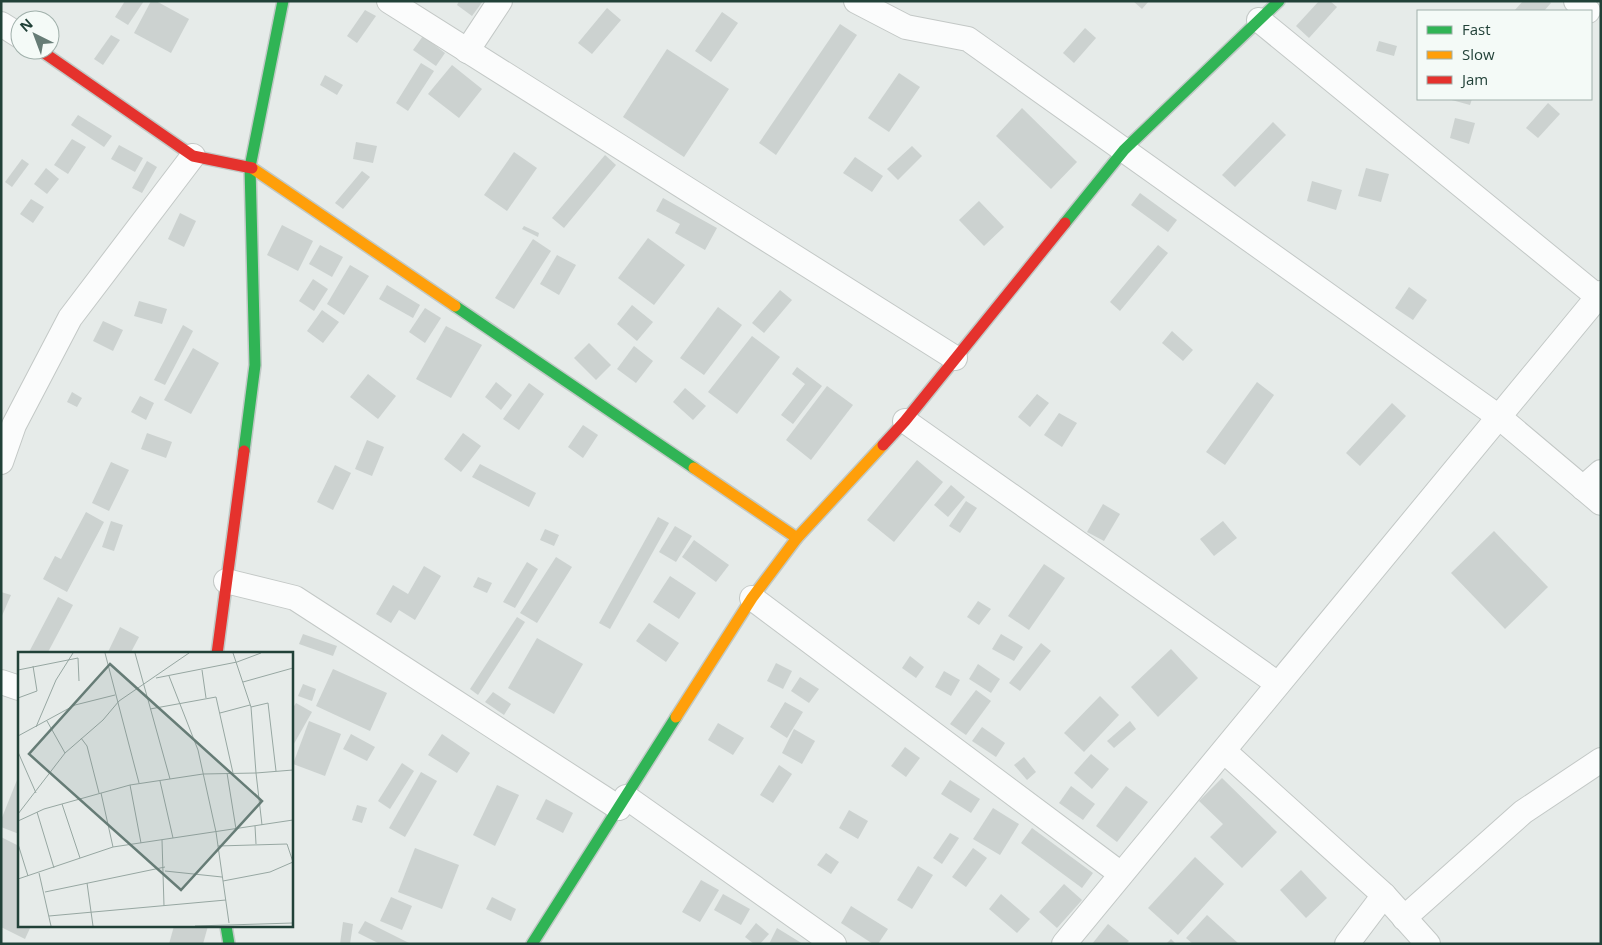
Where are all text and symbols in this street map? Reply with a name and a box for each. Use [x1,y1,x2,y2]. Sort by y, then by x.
north arrow [10,10,60,60]
legend [1417,10,1592,100]
text: N [15,14,37,36]
text: Fast [1462,19,1491,39]
text: Slow [1462,44,1495,64]
text: Jam [1460,69,1488,89]
inset map [18,652,292,928]

